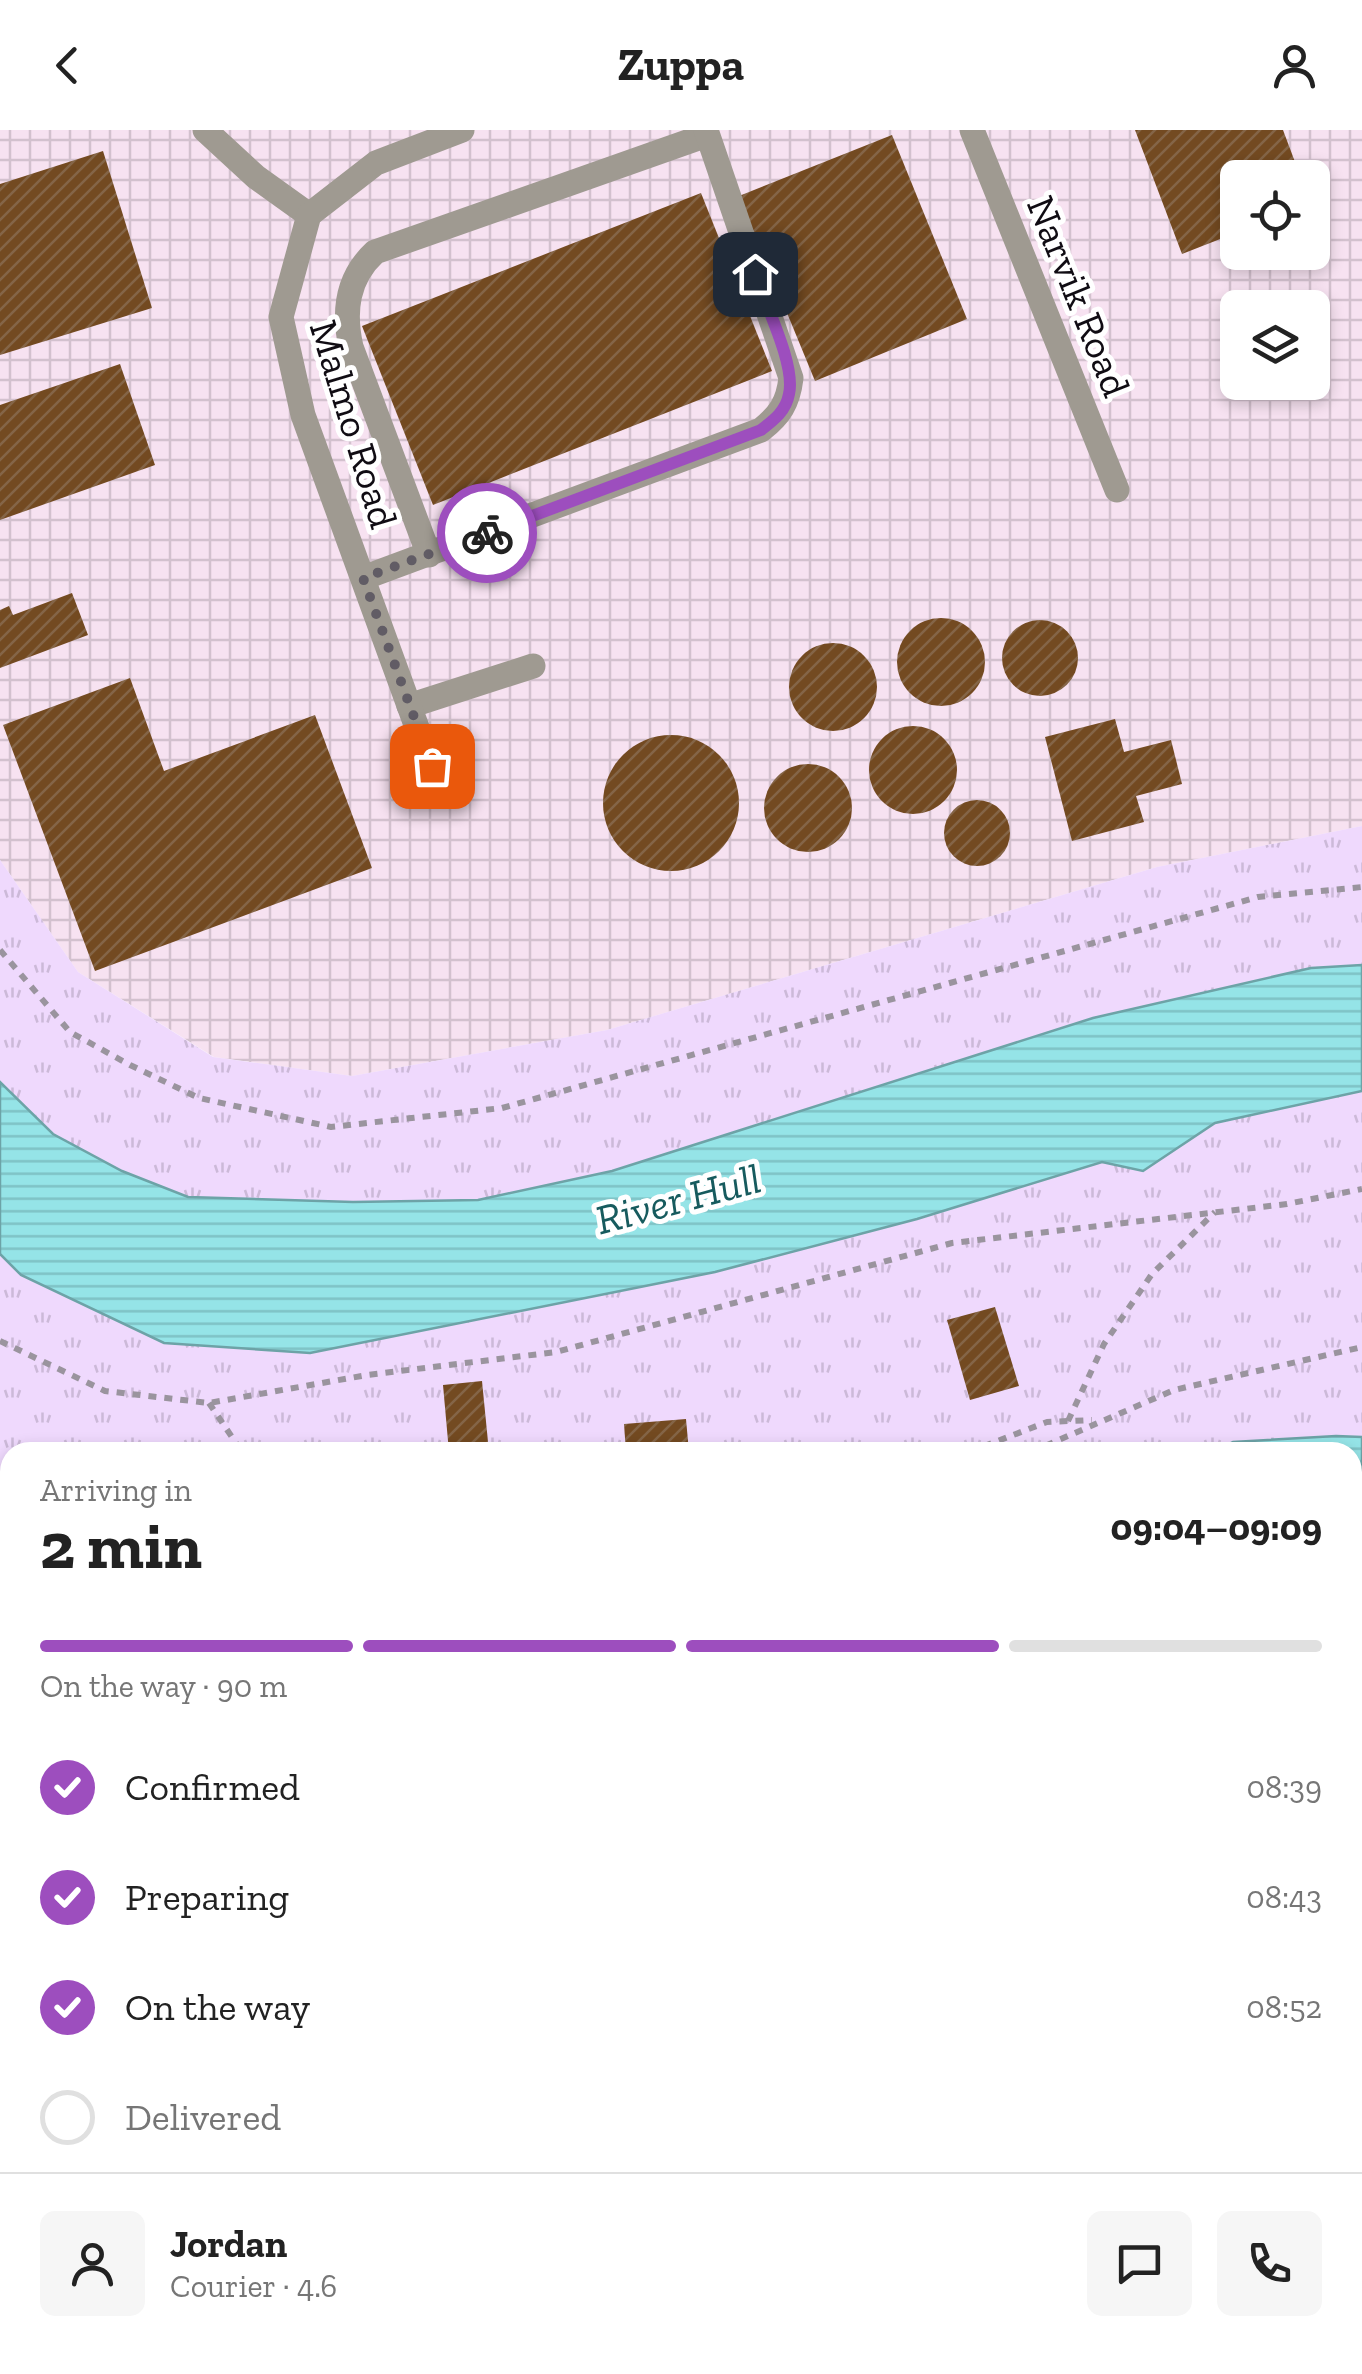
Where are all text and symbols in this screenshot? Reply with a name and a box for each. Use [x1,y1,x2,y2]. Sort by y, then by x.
icon: back [40,38,95,93]
text: Zuppa [618,38,744,92]
icon: person [1267,38,1322,93]
map controls [1220,160,1330,400]
button: locate [1220,160,1330,270]
street label: Narvik Road [1017,189,1141,403]
pin [713,232,798,317]
icon: home [728,247,783,302]
button: layers [1220,290,1330,400]
street label: Malmo Road [300,314,408,534]
courier [437,483,537,583]
icon: bike [460,506,515,561]
pin [390,724,475,809]
icon: bag [405,739,460,794]
water label: River Hull [590,1153,766,1245]
text: Arriving in [40,1471,192,1509]
text: 09:04–09:09 [1111,1504,1322,1550]
text: 2 min [40,1507,202,1585]
text: On the way · 90 m [40,1667,287,1705]
icon: check [40,1760,95,1815]
text: Confirmed [125,1764,300,1810]
text: 08:39 [1247,1768,1322,1806]
icon: check [40,1870,95,1925]
text: Preparing [125,1874,289,1920]
text: 08:43 [1246,1878,1322,1916]
icon: check [40,1980,95,2035]
text: On the way [125,1984,310,2030]
text: 08:52 [1246,1988,1322,2026]
text: Delivered [125,2094,281,2140]
button: person [40,2211,145,2316]
button: chat [1087,2211,1192,2316]
button: phone [1217,2211,1322,2316]
text: Jordan [170,2221,287,2267]
text: Courier · 4.6 [170,2267,337,2305]

